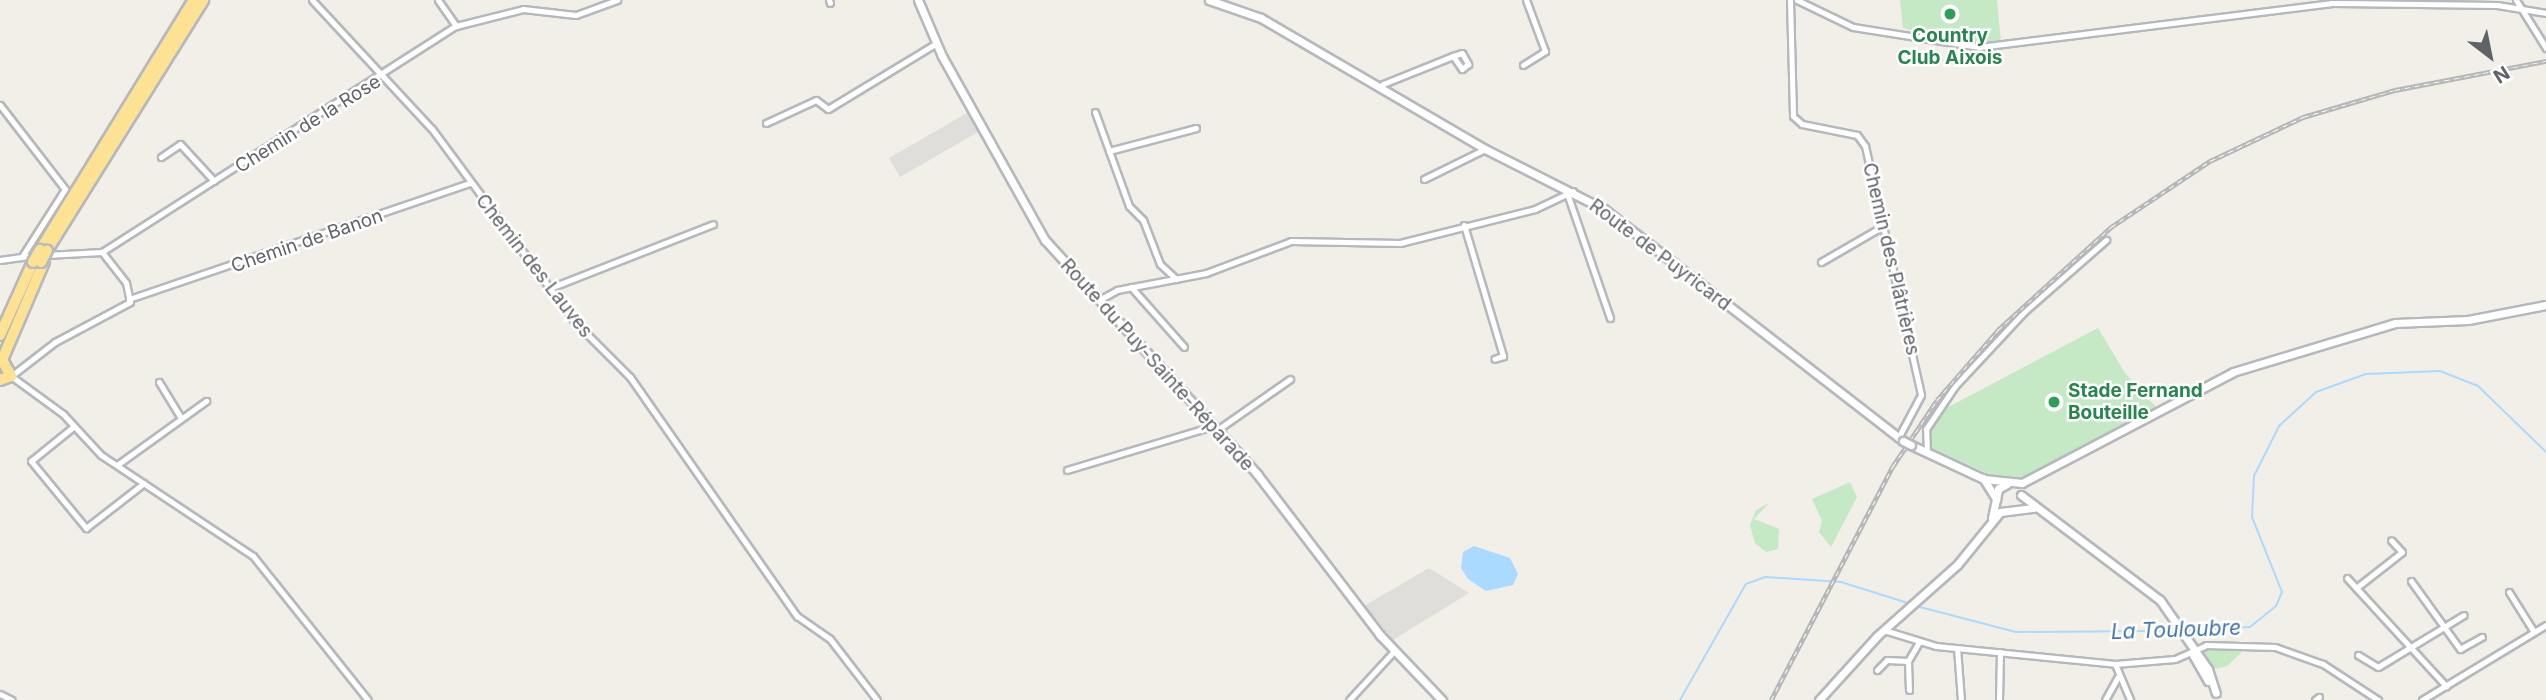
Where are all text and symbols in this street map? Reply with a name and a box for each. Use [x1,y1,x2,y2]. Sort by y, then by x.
marker: Country Club Aixois [1942,6,1958,22]
north arrow [2455,21,2525,91]
place label: Country Club Aixois [1898,25,2002,69]
text: N [2489,61,2514,88]
street label: Chemin de la Rose [231,70,385,178]
street label: Chemin des Plâtrières [1858,161,1924,357]
street label: Chemin des Lauves [471,190,597,342]
street label: Route de Puyricard [1585,194,1735,316]
street label: Chemin de Banon [228,204,386,278]
street label: Route du Puy-Sainte-Réparade [1056,254,1258,476]
place label: Stade Fernand Bouteille [2068,380,2203,424]
marker: Stade Fernand Bouteille [2046,394,2062,410]
water label: La Touloubre [2110,615,2242,645]

